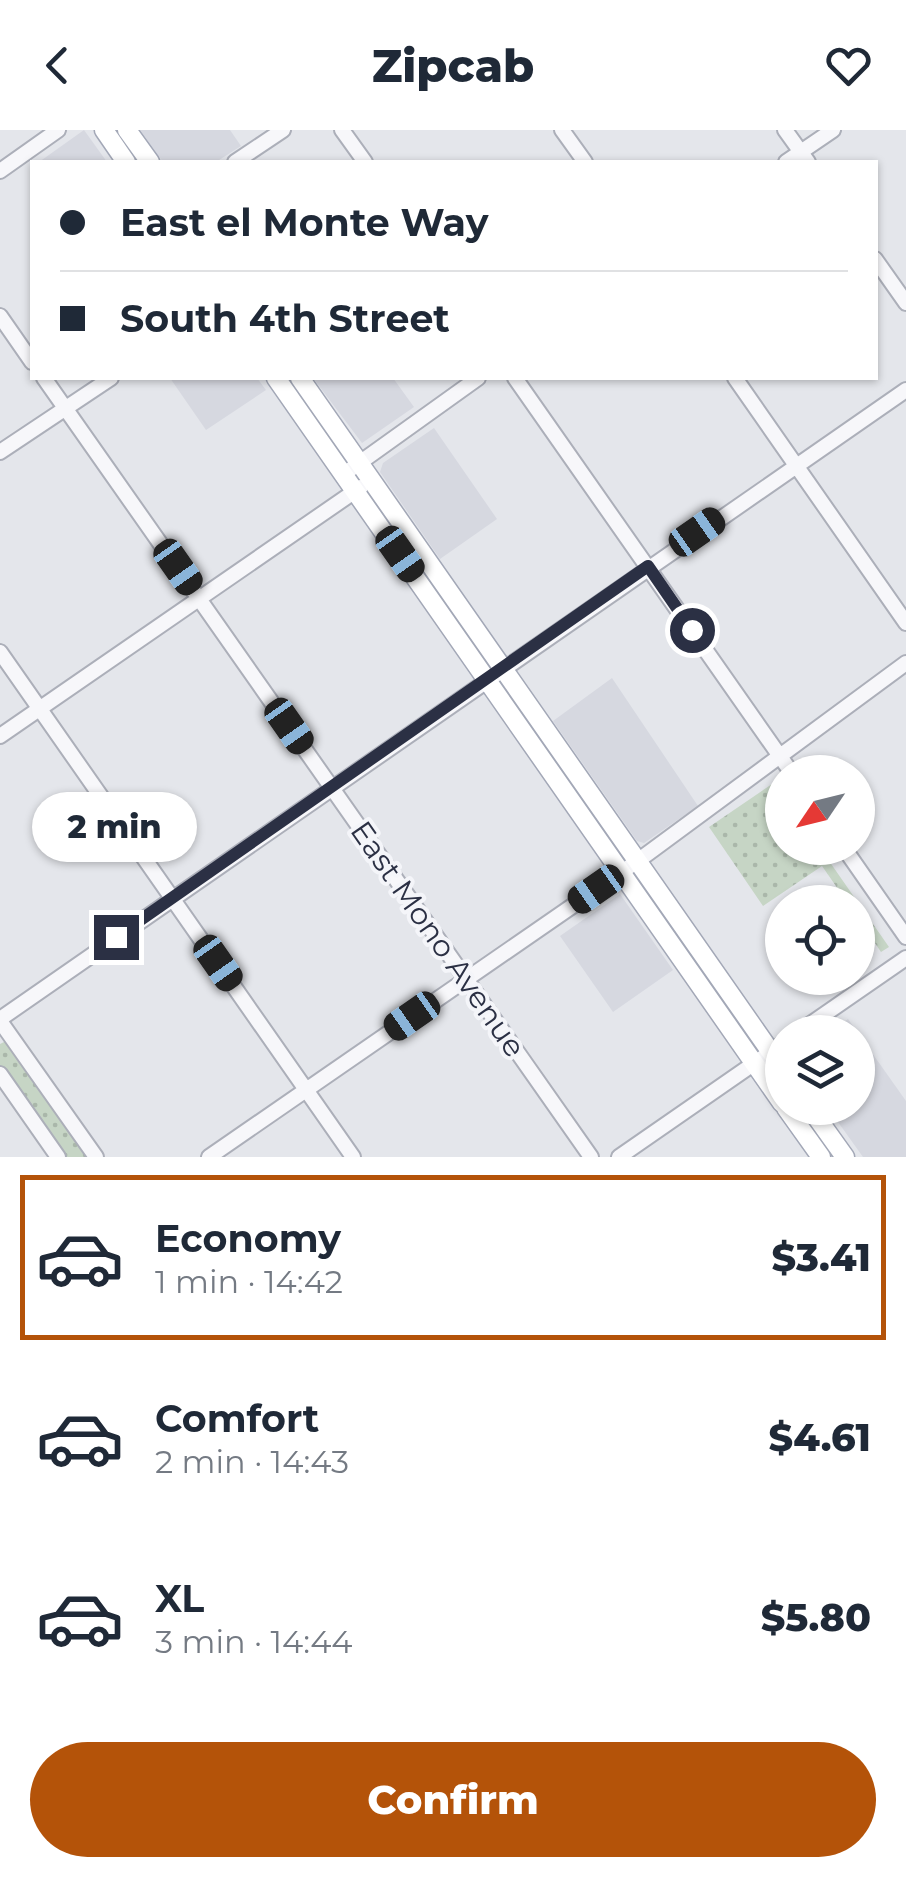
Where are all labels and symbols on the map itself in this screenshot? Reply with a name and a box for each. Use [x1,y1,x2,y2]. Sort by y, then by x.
car [664,503,730,561]
car [371,521,429,587]
car [149,534,207,600]
route start [670,608,715,653]
car [260,693,318,759]
north arrow [765,755,875,865]
callout: 2 min [34,792,198,862]
street label: East Mono Avenue [343,814,533,1064]
car [563,860,629,918]
route end [94,915,139,960]
car [189,930,247,996]
car [379,987,445,1045]

